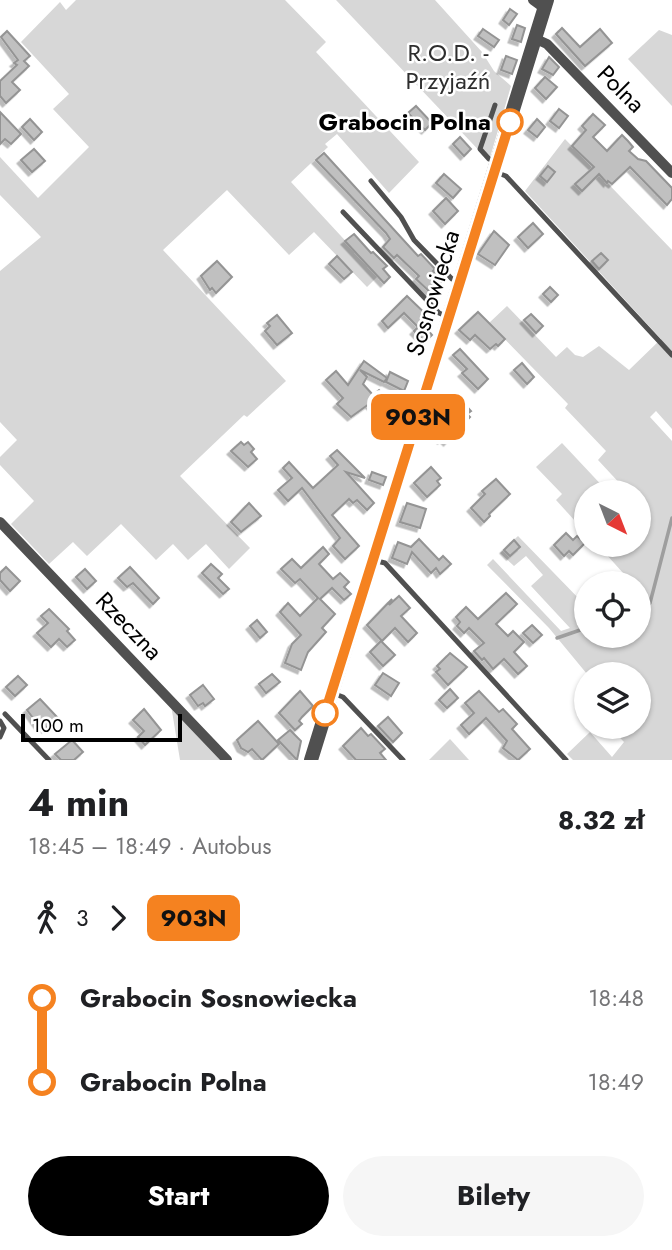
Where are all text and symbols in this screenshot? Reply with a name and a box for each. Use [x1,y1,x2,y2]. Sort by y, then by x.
park label: R.O.D. - Przyjaźń [406,35,490,98]
street label: Polna [589,57,653,121]
place label: Grabocin Polna [319,104,491,139]
marker: Grabocin Polna [497,109,523,135]
street label: Sosnowiecka [397,226,468,360]
line badge: 903N [369,394,467,440]
text: 903N [385,399,451,434]
north arrow [574,480,651,556]
map controls [574,480,651,739]
button: locate [574,571,651,648]
street label: Rzeczna [88,584,171,668]
button: layers [574,662,651,739]
unlabelled marker [312,700,338,726]
scale bar [21,711,182,743]
text: 100 m [32,712,84,739]
text: 4 min [28,775,129,830]
text: 8.32 zł [558,801,644,839]
text: 18:45 – 18:49 · Autobus [28,829,272,863]
icon: walk [28,899,66,937]
icon: forward [99,899,137,937]
text: 903N [161,900,226,935]
text: 3 [76,901,89,935]
text: Grabocin Sosnowiecka [80,979,357,1017]
text: 18:48 [588,981,644,1015]
text: Grabocin Polna [80,1063,267,1101]
text: 18:49 [588,1065,644,1099]
button: Start [28,1156,329,1236]
button: Bilety [343,1156,644,1236]

